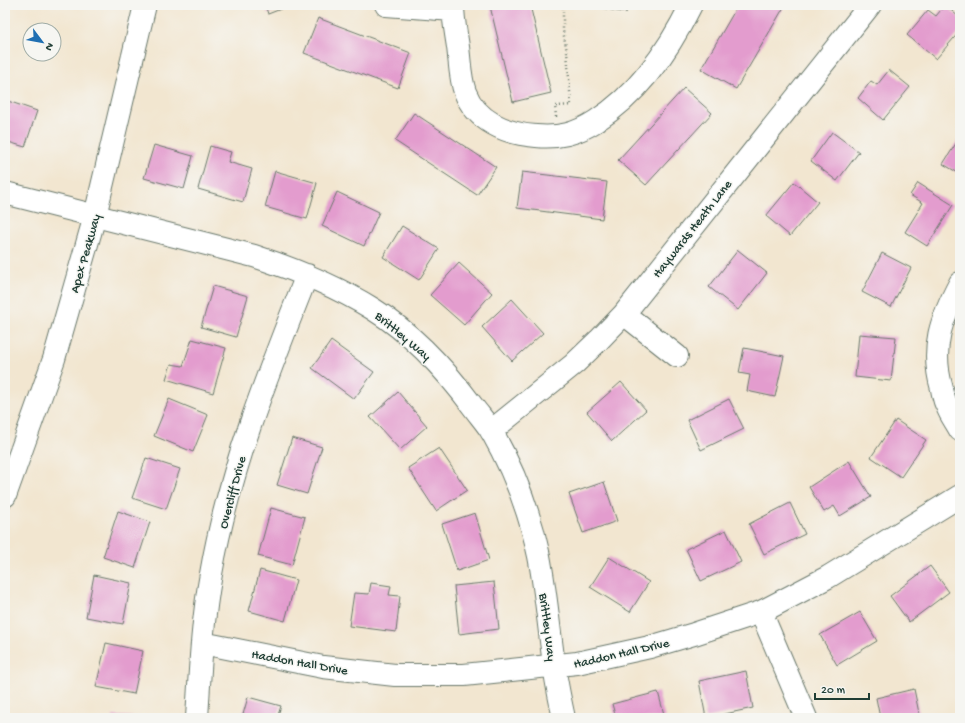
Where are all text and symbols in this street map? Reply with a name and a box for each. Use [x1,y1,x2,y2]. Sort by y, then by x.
north arrow [22,22,62,62]
text: N [42,40,56,52]
street label: Haywards Heath Lane [650,177,736,281]
street label: Apex Peakway [68,212,105,295]
street label: Brittley Way [371,309,434,365]
street label: Overcliff Drive [217,455,250,530]
street label: Brittley Way [535,591,558,663]
street label: Haddon Hall Drive [572,636,671,673]
street label: Haddon Hall Drive [250,648,349,679]
scale bar [815,675,869,701]
text: 20 m [821,684,846,698]

